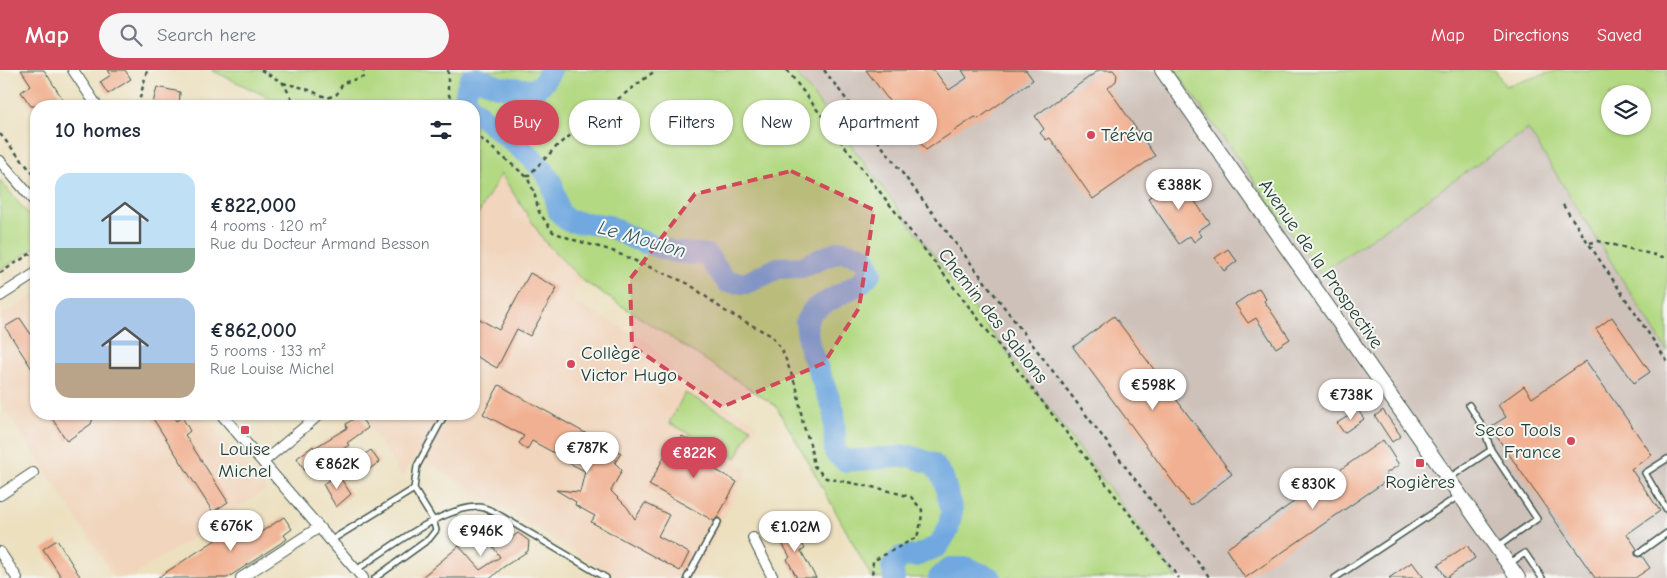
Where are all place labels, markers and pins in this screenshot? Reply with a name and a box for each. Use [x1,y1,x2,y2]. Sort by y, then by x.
place label: Téréva [1101,124,1153,146]
marker: Téréva [1085,129,1097,141]
pin: €388K [1144,168,1214,211]
place label: Collège Victor Hugo [581,342,677,386]
marker: Collège Victor Hugo [565,358,577,370]
pin: €598K [1118,368,1188,411]
pin: €738K [1316,378,1386,421]
place label: Seco Tools France [1475,419,1561,463]
marker: Louise Michel [239,424,251,436]
pin: €787K [552,432,622,474]
marker: Seco Tools France [1565,435,1577,447]
pin: €822K [659,436,729,479]
place label: Louise Michel [218,438,272,482]
pin: €862K [302,448,372,490]
marker: Rogières [1414,457,1426,469]
pin: €830K [1278,468,1348,510]
place label: Rogières [1385,471,1455,493]
pin: €676K [196,510,266,552]
pin: €1.02M [754,510,836,553]
pin: €946K [446,514,516,557]

